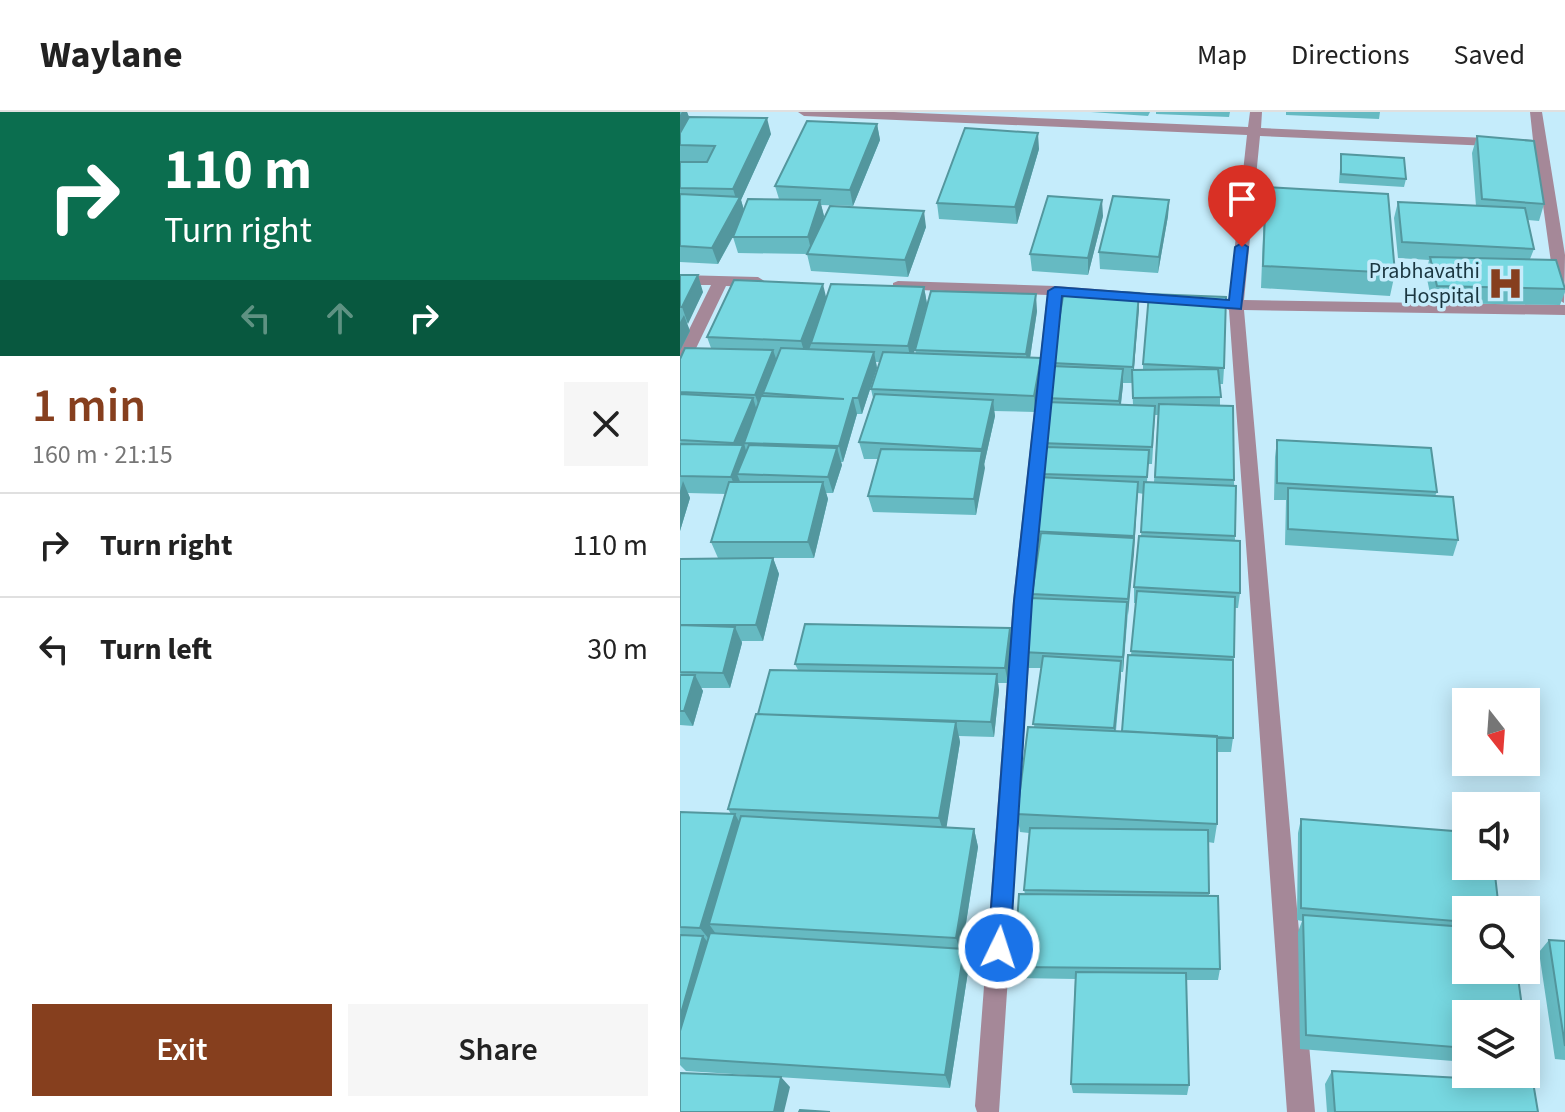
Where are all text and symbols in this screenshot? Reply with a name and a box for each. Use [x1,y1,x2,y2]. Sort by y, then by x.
text: Waylane [40,28,183,82]
text: Map [1197,35,1247,75]
text: Directions [1291,35,1410,75]
text: Saved [1454,35,1525,75]
text: 110 m [164,131,312,210]
icon: right [32,144,136,248]
pin [1208,165,1276,247]
icon: arrive [1220,177,1264,221]
text: Turn right [164,205,312,256]
place label: Prabhavathi Hospital [1369,255,1480,312]
hospital icon: Prabhavathi Hospital [1487,265,1525,303]
icon: left [234,296,278,340]
icon: ahead [318,296,362,340]
icon: right [402,296,446,340]
text: 1 min [32,372,146,440]
button: close [564,382,648,466]
text: 160 m · 21:15 [32,436,173,473]
icon: right [32,523,76,567]
text: Turn right [100,524,232,567]
text: 110 m [572,524,648,567]
icon: left [32,627,76,671]
text: Turn left [100,628,212,671]
text: 30 m [587,628,648,671]
north arrow [1452,688,1540,776]
map controls [1452,688,1540,1088]
button: sound [1452,792,1540,880]
button: search [1452,896,1540,984]
position arrow [957,906,1041,990]
button: layers [1452,1000,1540,1088]
button: Exit [32,1004,332,1096]
button: Share [348,1004,648,1096]

